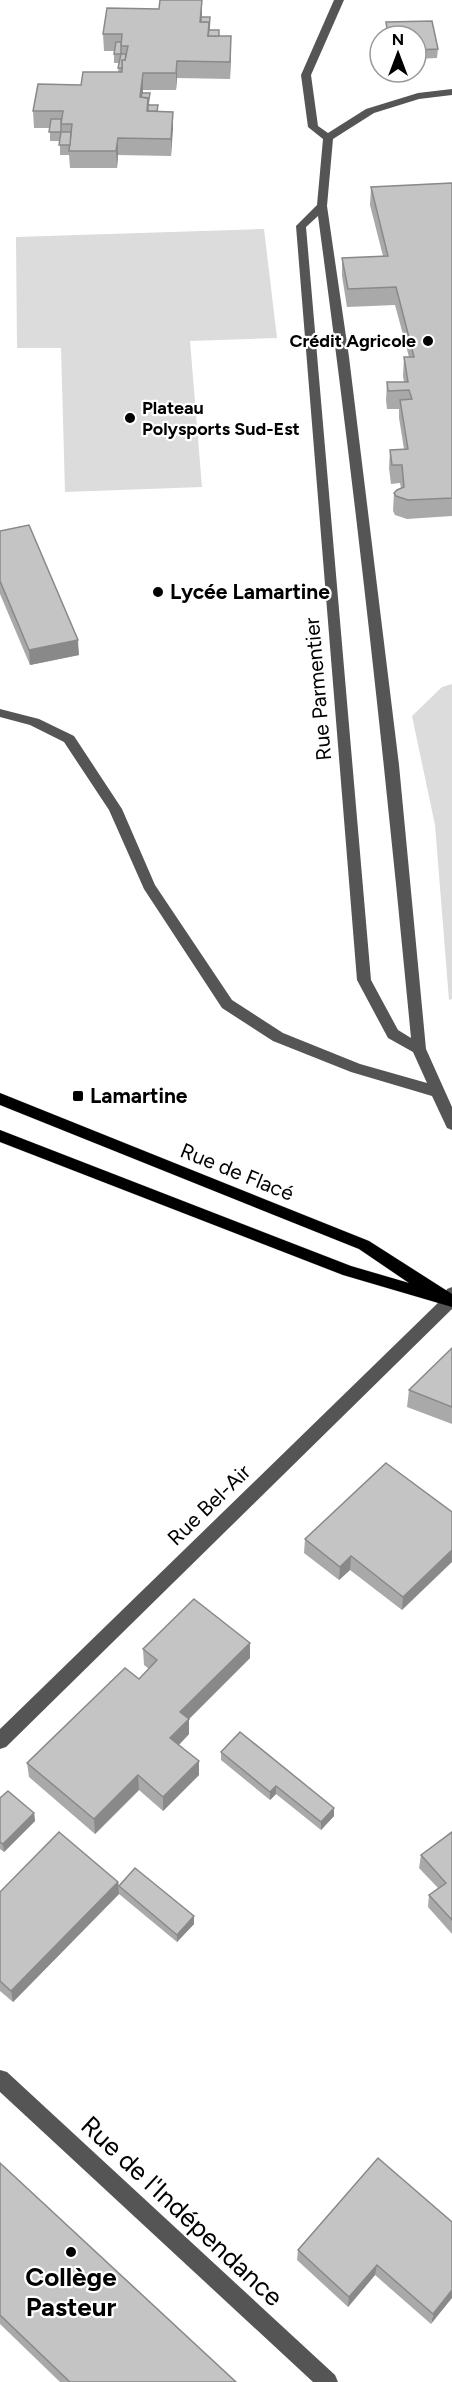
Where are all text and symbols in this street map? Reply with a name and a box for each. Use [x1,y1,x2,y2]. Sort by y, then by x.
north arrow [368,24,428,84]
text: N [392,30,404,49]
place label: Crédit Agricole [289,330,416,352]
marker: Crédit Agricole [421,334,435,348]
place label: Plateau Polysports Sud-Est [142,397,300,440]
marker: Plateau Polysports Sud-Est [123,411,137,425]
place label: Lycée Lamartine [170,579,330,604]
marker: Lycée Lamartine [151,585,165,599]
street label: Rue Parmentier [299,616,336,762]
place label: Lamartine [90,1083,188,1108]
marker: Lamartine [71,1089,85,1103]
street label: Rue de Flacé [177,1137,298,1206]
street label: Rue Bel-Air [162,1459,255,1550]
street label: Rue de l'Indépendance [74,2109,290,2313]
marker: Collège Pasteur [64,2245,78,2259]
place label: Collège Pasteur [25,2261,117,2323]

